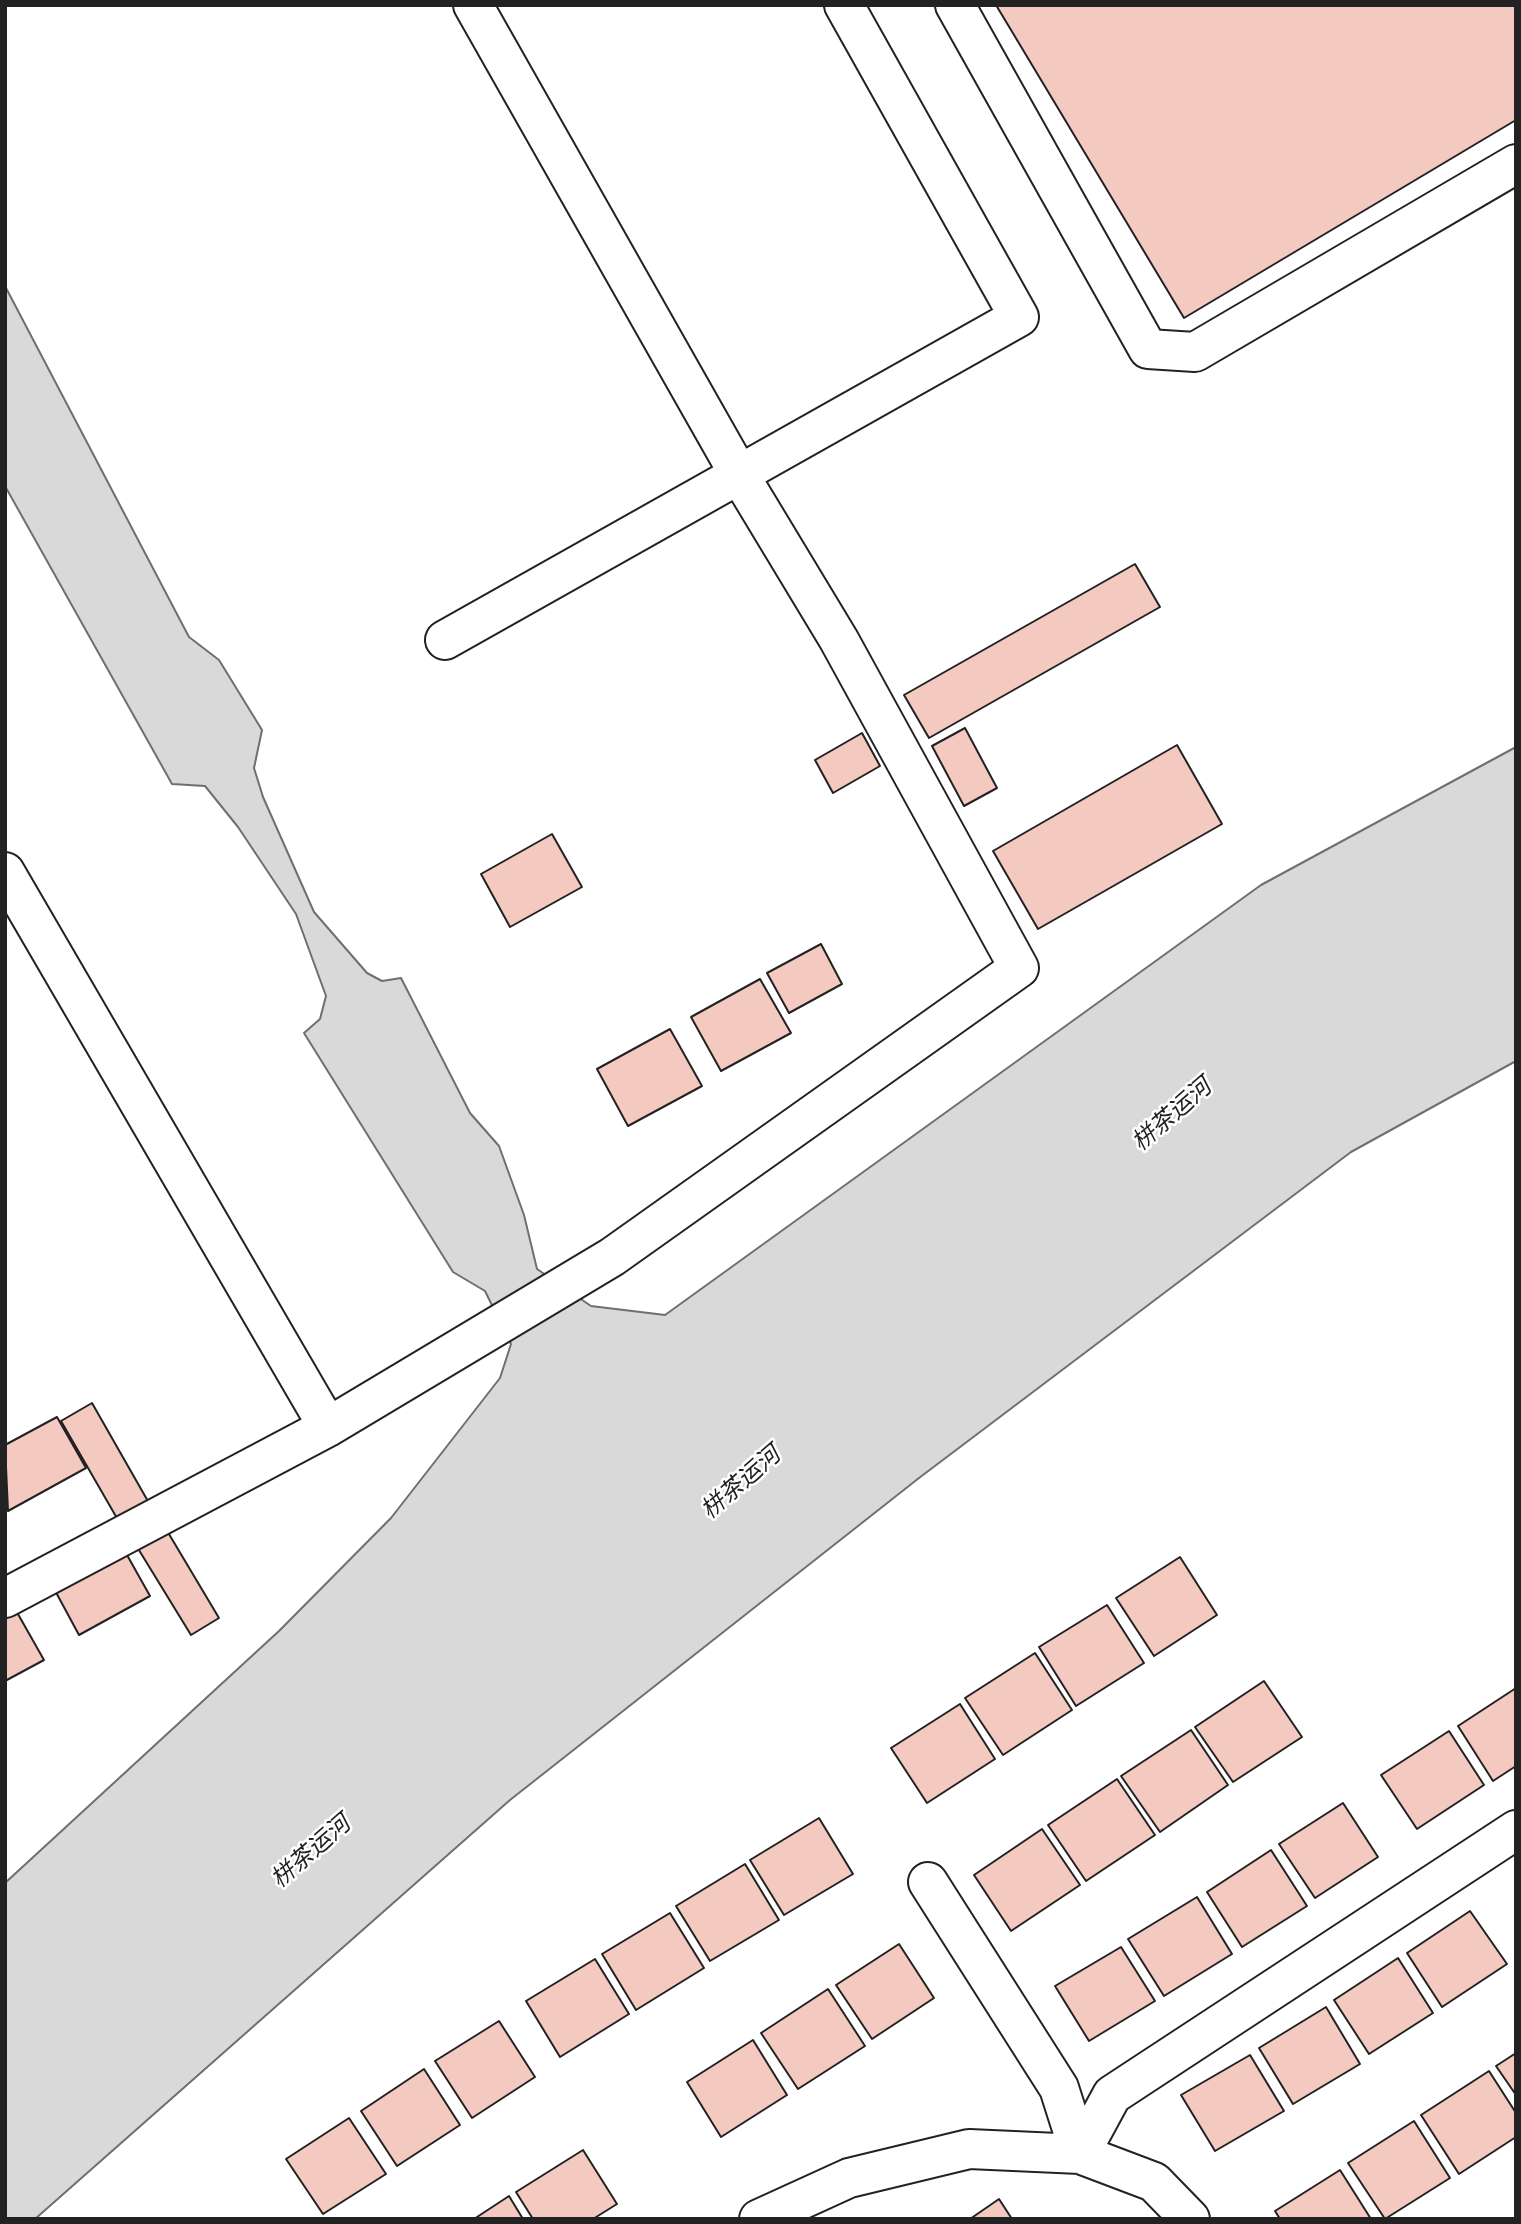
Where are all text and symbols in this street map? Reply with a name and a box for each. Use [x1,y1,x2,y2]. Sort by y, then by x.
water label: 栟茶运河 [1126,1073,1218,1157]
water label: 栟茶运河 [695,1441,787,1525]
water label: 栟茶运河 [265,1810,357,1894]

